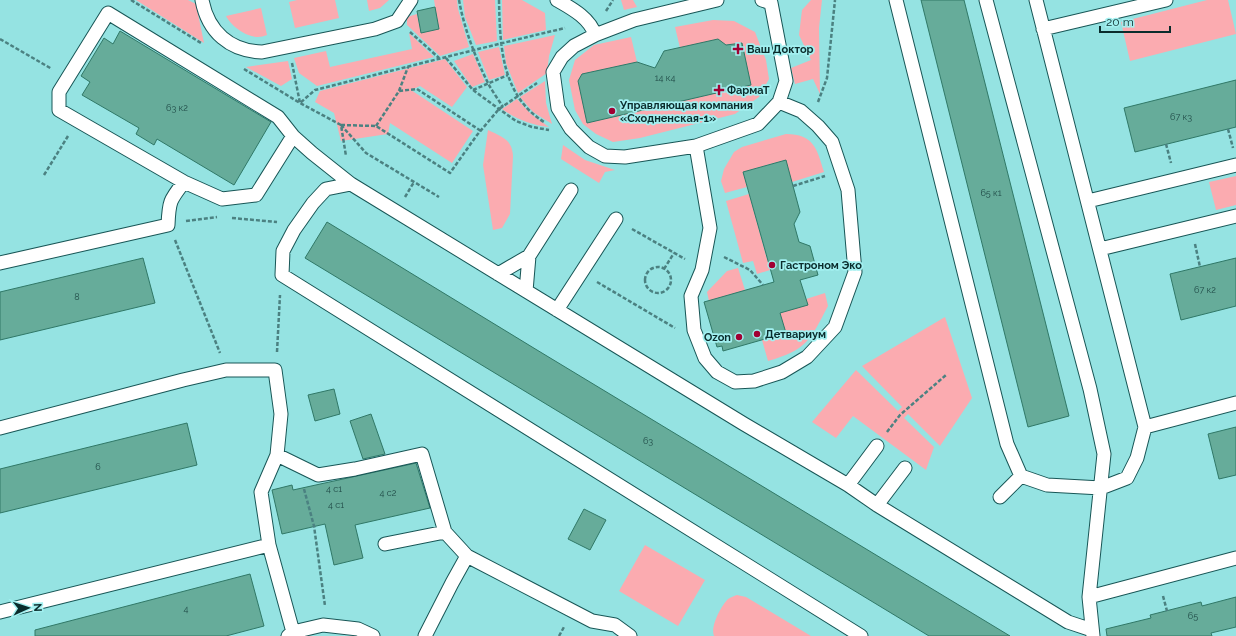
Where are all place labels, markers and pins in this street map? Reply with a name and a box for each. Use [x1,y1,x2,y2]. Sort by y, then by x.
marker: Ваш Доктор [732,43,744,55]
place label: Ваш Доктор [747,43,814,56]
place label: ФармаТ [727,84,770,97]
marker: ФармаТ [714,85,724,95]
place label: Управляющая компания «Сходненская-1» [619,99,753,125]
marker: Управляющая компания «Сходненская-1» [607,106,617,116]
place label: Гастроном Эко [780,259,862,272]
marker: Гастроном Эко [767,260,777,270]
place label: Детвариум [765,328,826,341]
marker: Детвариум [752,329,762,339]
place label: Ozon [704,331,731,344]
marker: Ozon [734,332,744,342]

